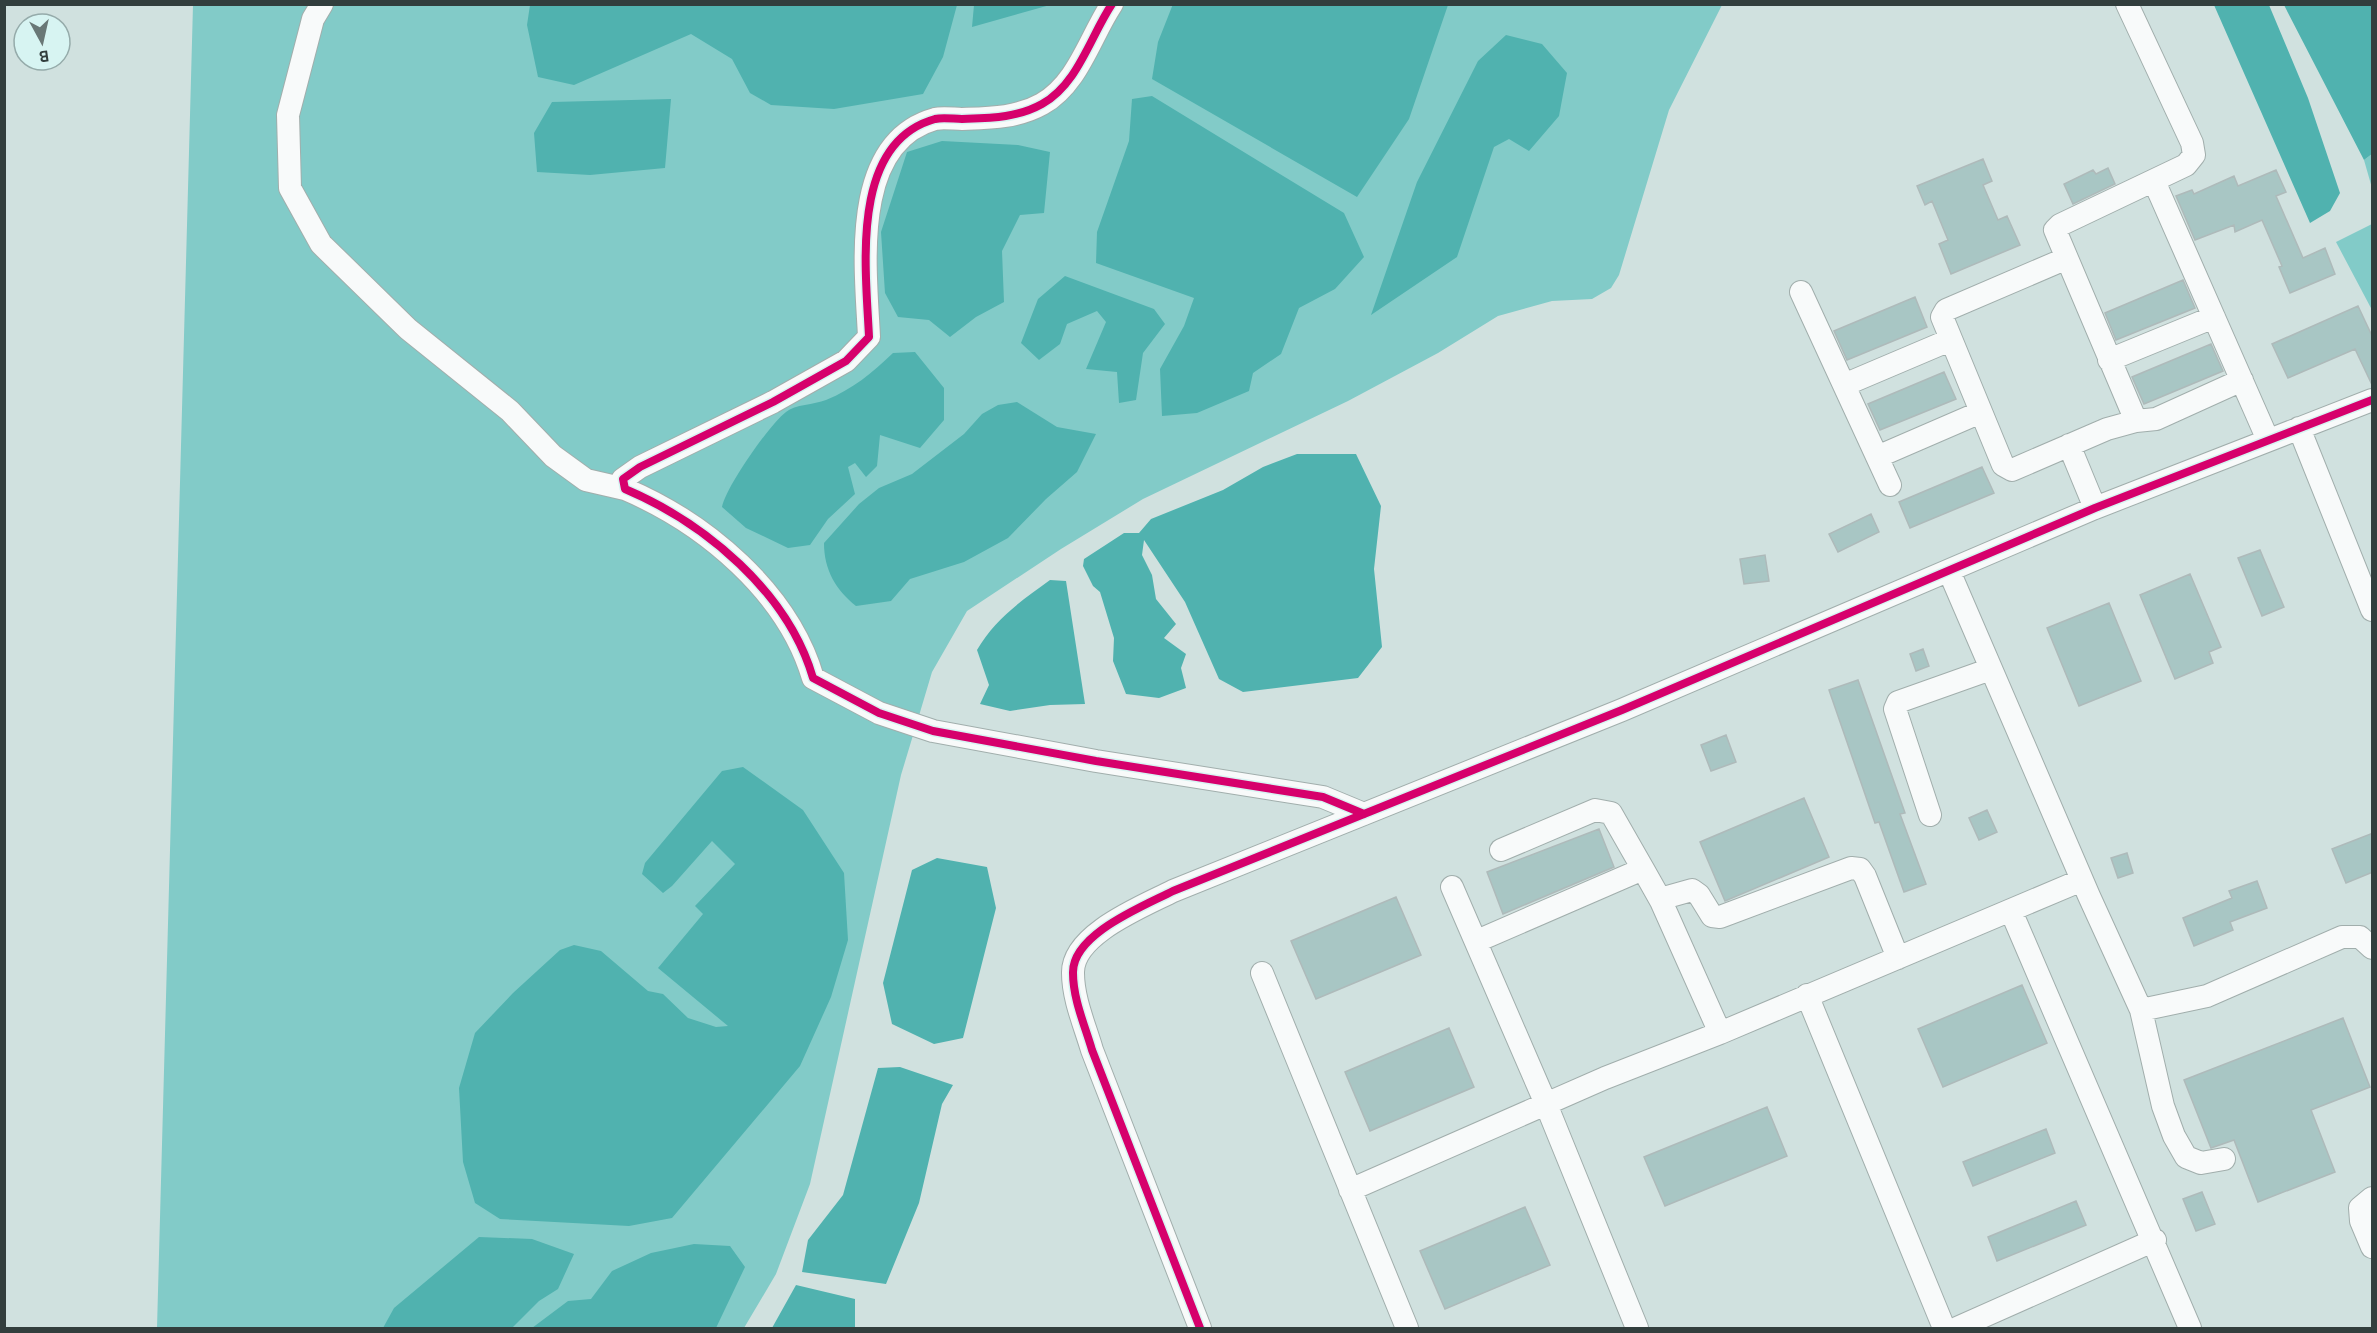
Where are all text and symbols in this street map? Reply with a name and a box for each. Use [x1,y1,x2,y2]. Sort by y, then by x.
north arrow [12,12,72,72]
text: B [38,45,50,68]

